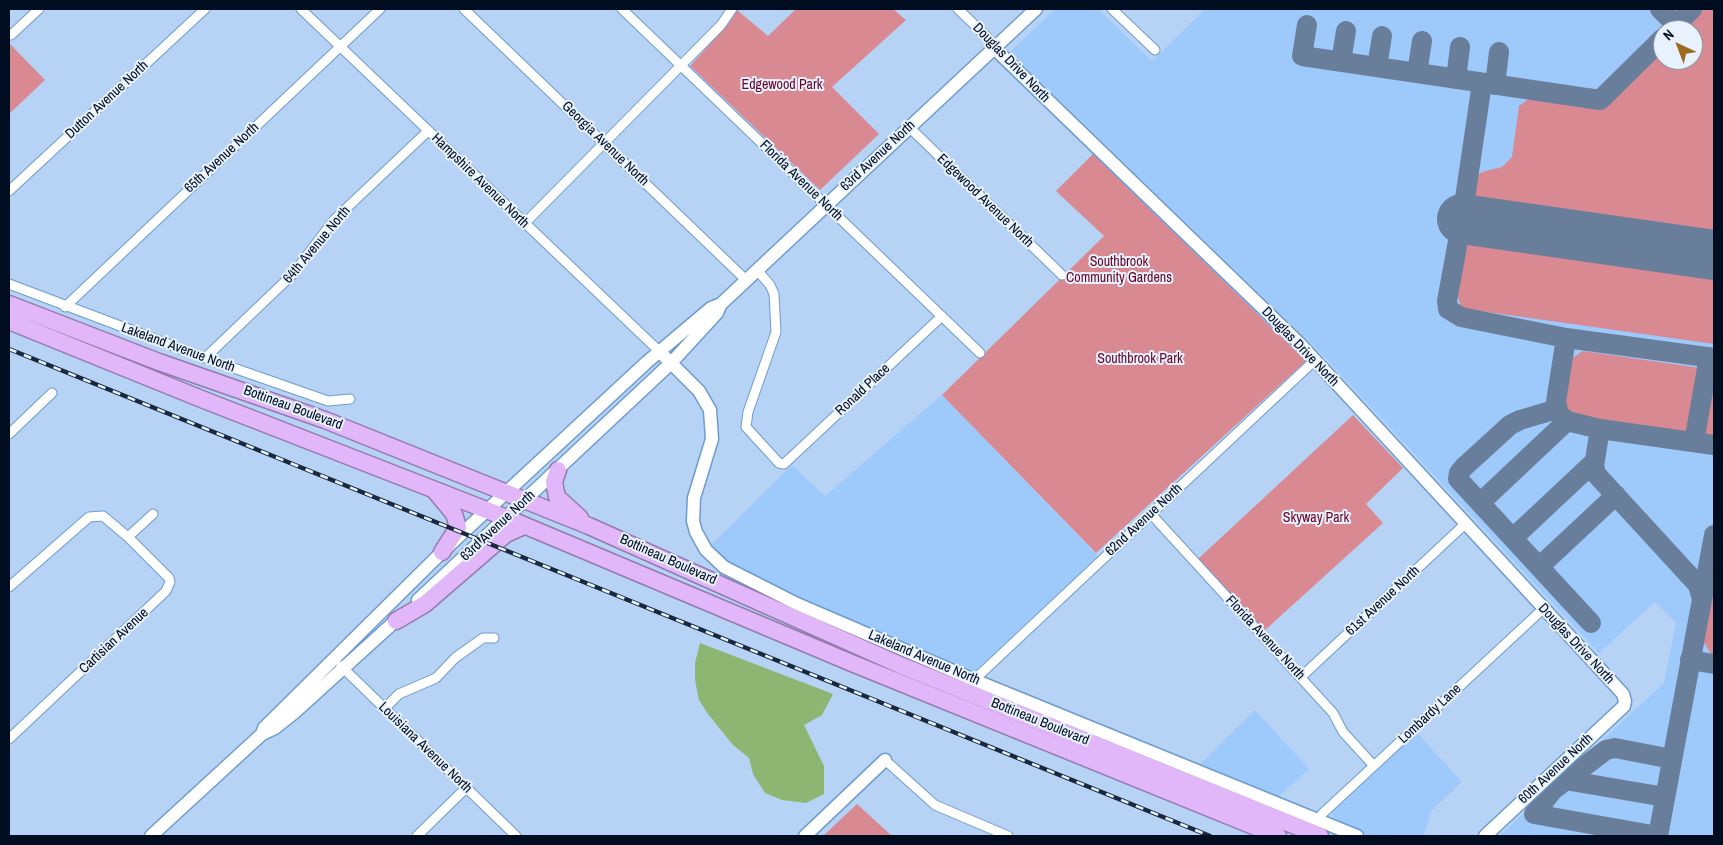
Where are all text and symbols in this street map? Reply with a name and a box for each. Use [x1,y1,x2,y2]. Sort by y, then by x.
street label: Douglas Drive North [969,20,1053,106]
north arrow [1653,20,1703,70]
text: N [1659,25,1678,44]
street label: Dutton Avenue North [62,57,152,143]
park label: Edgewood Park [741,77,823,93]
street label: Georgia Avenue North [558,98,652,190]
street label: 63rd Avenue North [837,117,919,195]
street label: 65th Avenue North [181,119,263,197]
street label: Hampshire Avenue North [428,130,532,232]
street label: Florida Avenue North [756,137,846,225]
street label: Edgewood Avenue North [933,151,1037,251]
street label: 64th Avenue North [280,203,354,287]
park label: Southbrook Community Gardens [1066,254,1172,286]
street label: Douglas Drive North [1258,304,1342,390]
street label: Lakeland Avenue North [119,320,237,376]
park label: Southbrook Park [1097,351,1183,367]
street label: Ronald Place [832,361,894,419]
street label: Bottineau Boulevard [241,382,345,434]
street label: 62nd Avenue North [1102,480,1186,560]
street label: 63rd Avenue North [457,487,539,565]
park label: Skyway Park [1283,510,1349,526]
street label: Bottineau Boulevard [617,531,719,589]
street label: 61st Avenue North [1343,562,1423,640]
street label: Florida Avenue North [1222,592,1308,684]
street label: Douglas Drive North [1534,600,1618,688]
street label: Cartisian Avenue [76,605,152,677]
street label: Lakeland Avenue North [866,627,982,689]
street label: Lombardy Lane [1395,681,1465,747]
street label: Bottineau Boulevard [989,695,1091,749]
street label: Louisiana Avenue North [375,699,475,797]
street label: 60th Avenue North [1515,730,1597,808]

